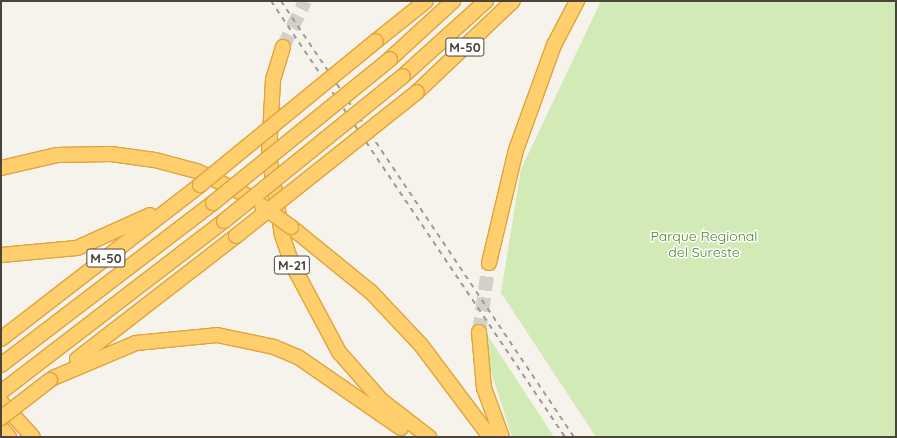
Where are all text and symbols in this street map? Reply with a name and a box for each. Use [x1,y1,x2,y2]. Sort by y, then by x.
road number: M-50 [445,36,485,58]
park label: Parque Regional del Sureste [650,228,758,260]
road number: M-50 [86,247,126,269]
road number: M-21 [273,254,311,276]

